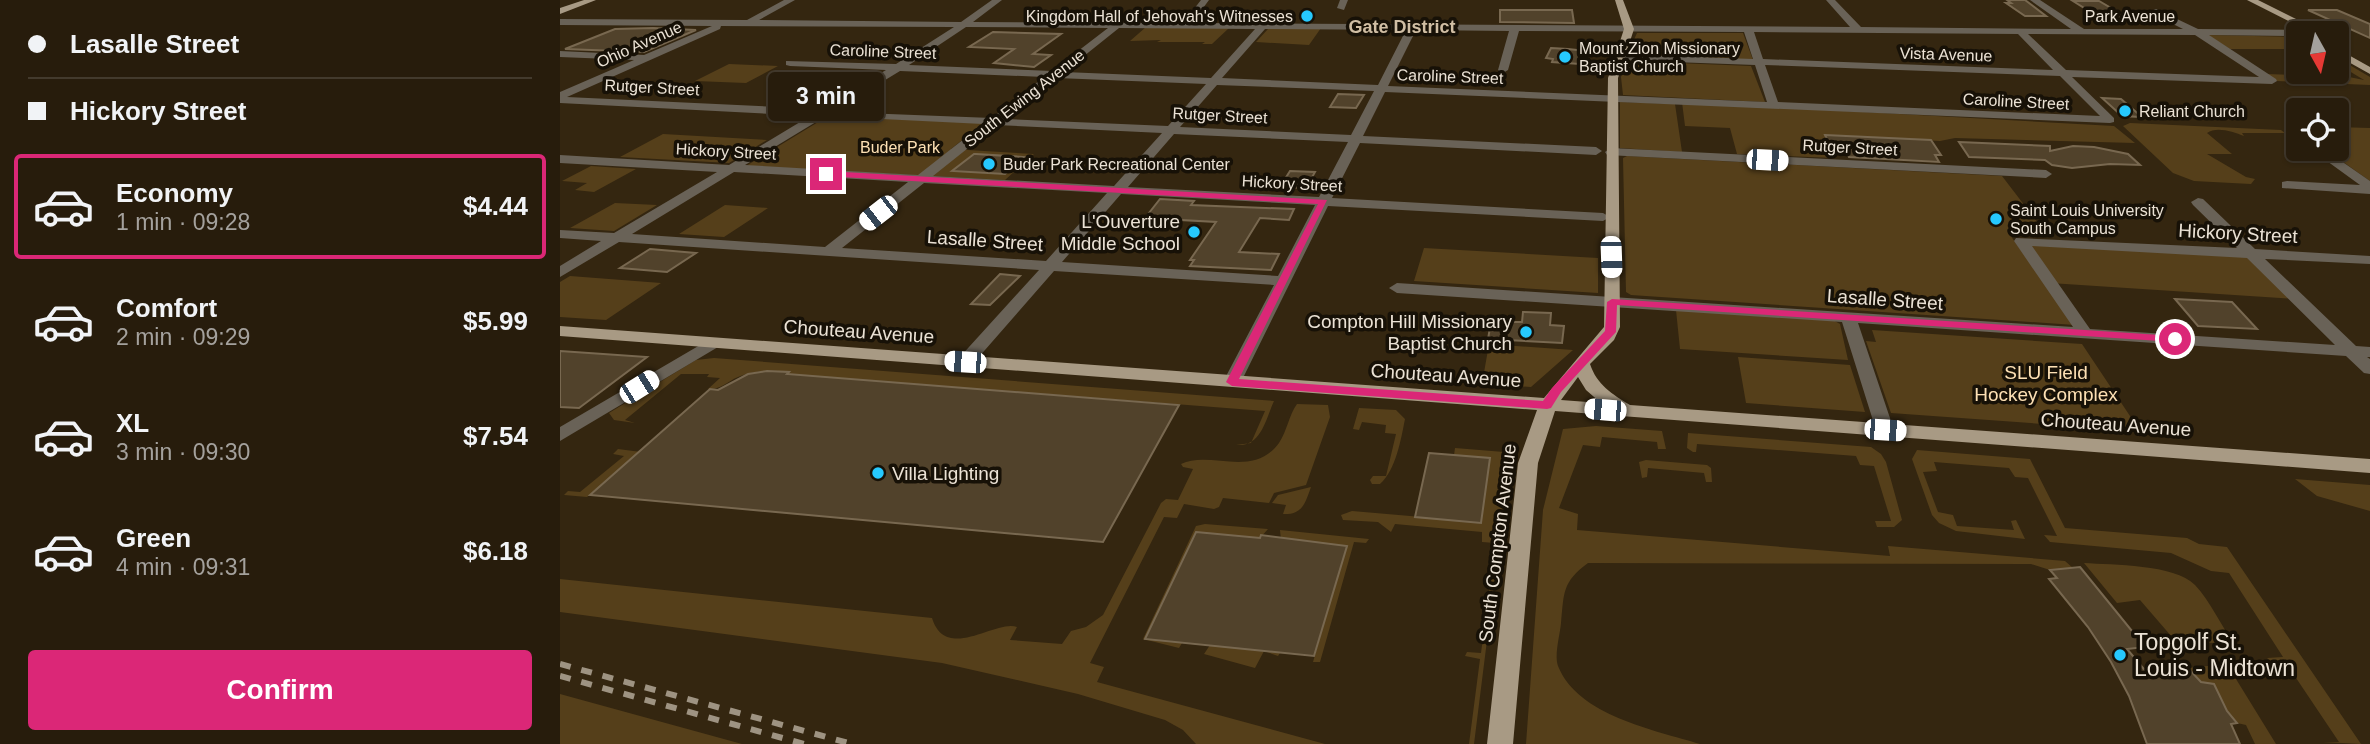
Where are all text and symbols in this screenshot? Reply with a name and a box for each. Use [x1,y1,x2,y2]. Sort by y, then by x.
place label: Kingdom Hall of Jehovah's Witnesses [1026,8,1293,25]
marker: Kingdom Hall of Jehovah's Witnesses [1299,8,1315,24]
street label: Park Avenue [2085,8,2175,25]
district label: Gate District [1348,17,1456,37]
street label: Ohio Avenue [594,18,684,71]
north arrow [2286,21,2348,84]
map controls [2286,21,2349,161]
text: Lasalle Street [70,29,239,59]
place label: Mount Zion Missionary Baptist Church [1579,40,1740,75]
street label: Caroline Street [829,41,937,62]
street label: Vista Avenue [1899,44,1993,65]
street label: South Ewing Avenue [961,46,1088,150]
marker: Mount Zion Missionary Baptist Church [1557,49,1573,65]
street label: Caroline Street [1396,66,1504,87]
callout: 3 min [768,72,884,122]
street label: Rutger Street [604,77,700,99]
text: 3 min [796,83,856,109]
street label: Caroline Street [1962,90,2070,113]
text: Hickory Street [70,96,246,126]
button: locate [2286,98,2349,161]
marker: Reliant Church [2117,103,2133,119]
place label: Reliant Church [2139,103,2245,120]
street label: Rutger Street [1172,105,1268,127]
street label: Rutger Street [1802,137,1898,159]
park label: Buder Park [860,139,941,156]
street label: Hickory Street [675,140,777,163]
car [1746,148,1789,172]
marker: Buder Park Recreational Center [981,156,997,172]
place label: Buder Park Recreational Center [1003,156,1230,173]
route end [810,158,842,190]
street label: Hickory Street [1241,172,1343,195]
icon: car [32,175,95,238]
text: Economy [116,178,233,208]
text: $4.44 [463,191,528,221]
car [855,192,902,234]
place label: Saint Louis University South Campus [2010,202,2164,237]
text: 1 min · 09:28 [116,209,250,235]
place label: L'Ouverture Middle School [1061,211,1180,254]
marker: Saint Louis University South Campus [1988,211,2004,227]
street label: Hickory Street [2178,220,2299,247]
marker: L'Ouverture Middle School [1186,224,1202,240]
street label: Lasalle Street [926,226,1044,255]
car [1600,236,1623,278]
street label: Lasalle Street [1826,285,1944,314]
icon: car [32,290,95,353]
text: Comfort [116,293,217,323]
text: $5.99 [463,306,528,336]
place label: Compton Hill Missionary Baptist Church [1307,311,1512,354]
street label: Chouteau Avenue [783,316,935,347]
route start [2159,323,2191,355]
text: 2 min · 09:29 [116,324,250,350]
marker: Compton Hill Missionary Baptist Church [1518,324,1534,340]
car [944,350,987,374]
street label: Chouteau Avenue [1370,360,1522,391]
park label: SLU Field Hockey Complex [1974,362,2118,405]
car [616,367,663,407]
car [1584,398,1627,422]
icon: car [32,405,95,468]
text: XL [116,408,149,438]
street label: Chouteau Avenue [2040,409,2192,440]
car [1864,418,1907,442]
text: $7.54 [463,421,528,451]
text: 3 min · 09:30 [116,439,250,465]
street label: South Compton Avenue [1475,442,1520,644]
place label: Villa Lighting [892,463,999,484]
marker: Villa Lighting [870,465,886,481]
icon: car [32,520,95,583]
text: Green [116,523,191,553]
text: $6.18 [463,536,528,566]
text: 4 min · 09:31 [116,554,250,580]
place label: Topgolf St. Louis - Midtown [2134,629,2295,681]
marker: Topgolf St. Louis - Midtown [2112,647,2128,663]
button: Confirm [28,650,532,730]

